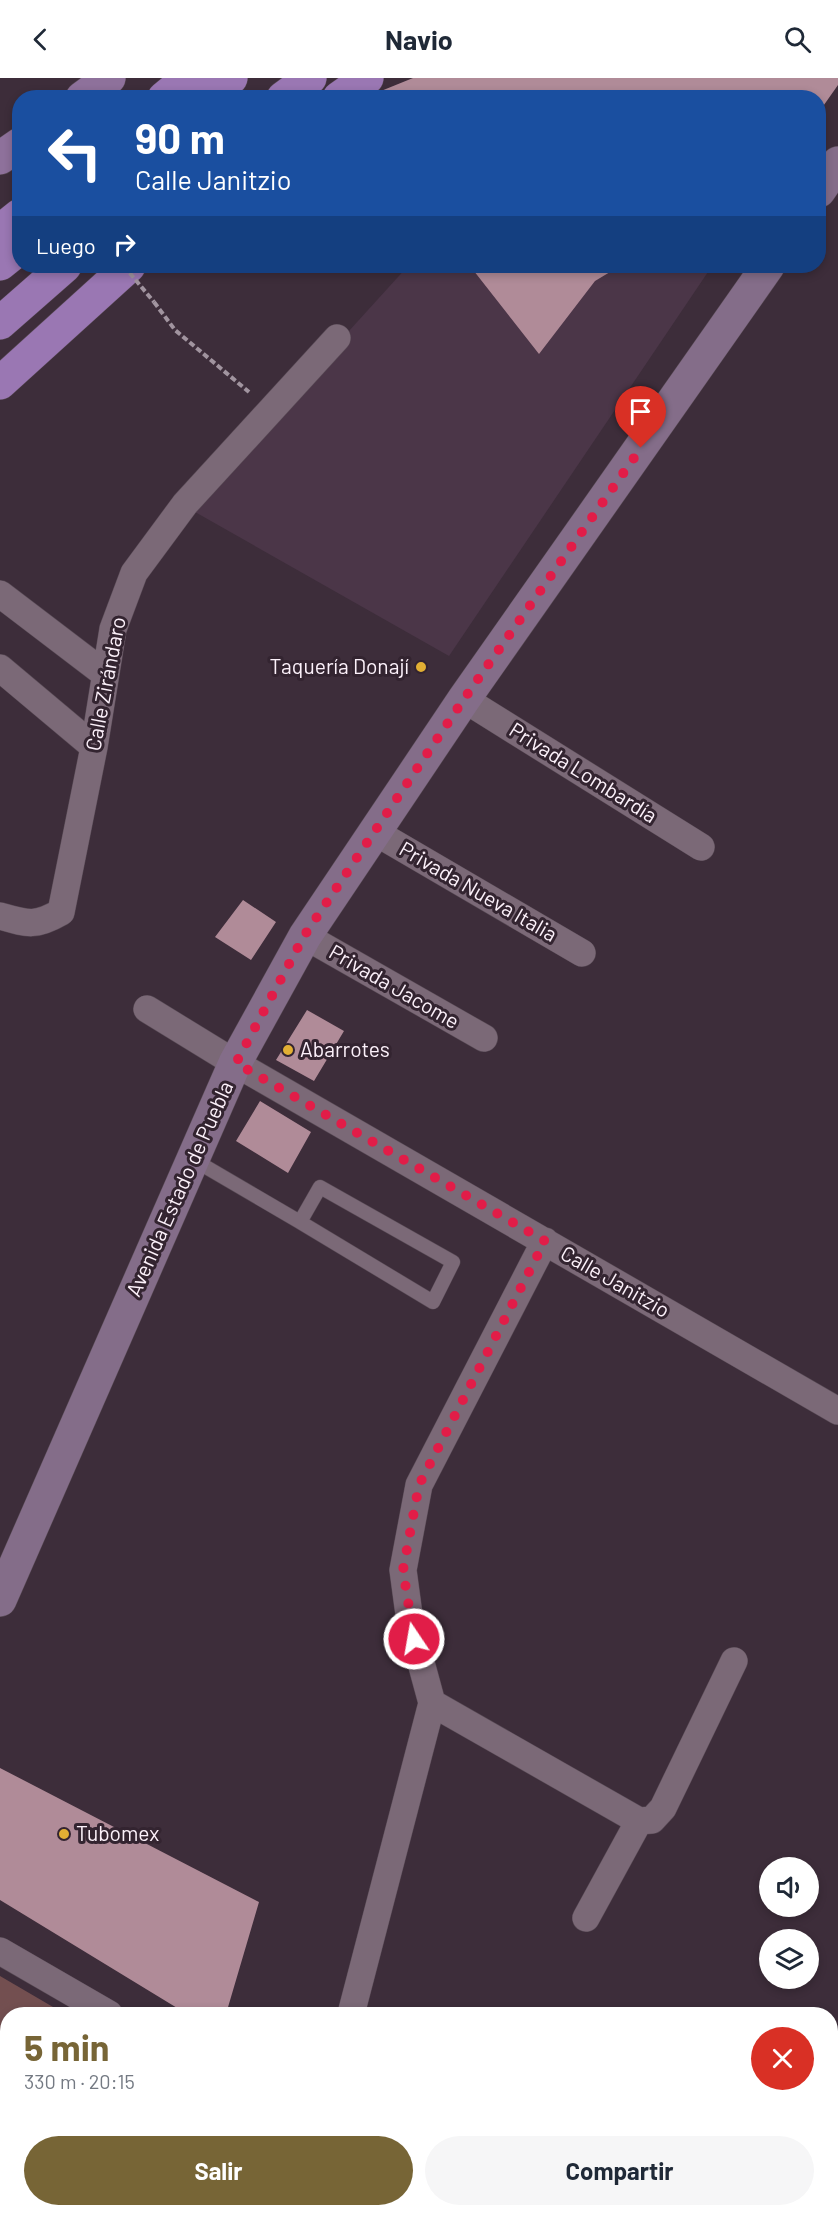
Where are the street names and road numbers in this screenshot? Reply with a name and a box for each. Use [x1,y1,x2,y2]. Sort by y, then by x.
street label: Calle Zirándaro [79,615,130,753]
street label: Privada Lombardía [505,716,662,827]
street label: Privada Nueva Italia [395,835,562,946]
street label: Privada Jacome [325,938,464,1033]
street label: Avenida Estado de Puebla [120,1077,237,1300]
street label: Calle Janitzio [557,1239,675,1322]

